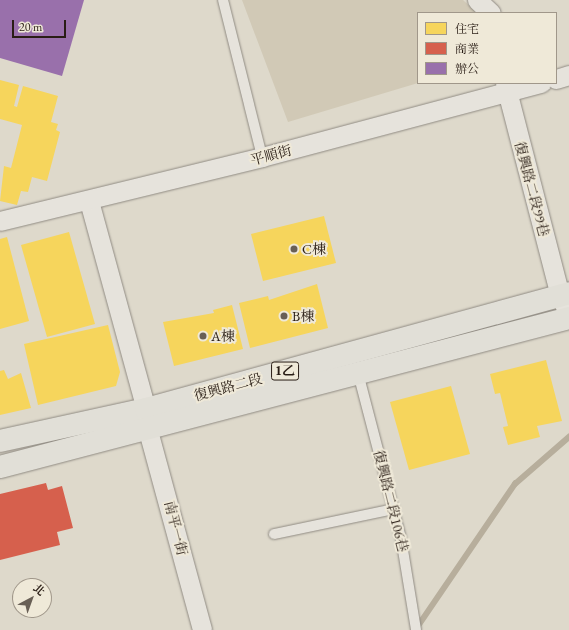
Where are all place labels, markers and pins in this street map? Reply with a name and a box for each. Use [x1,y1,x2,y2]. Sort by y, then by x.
place label: C棟 [302,241,326,257]
marker: C棟 [289,244,299,254]
place label: B棟 [292,308,314,324]
marker: B棟 [279,311,289,321]
place label: A棟 [211,328,235,344]
marker: A棟 [198,331,208,341]

